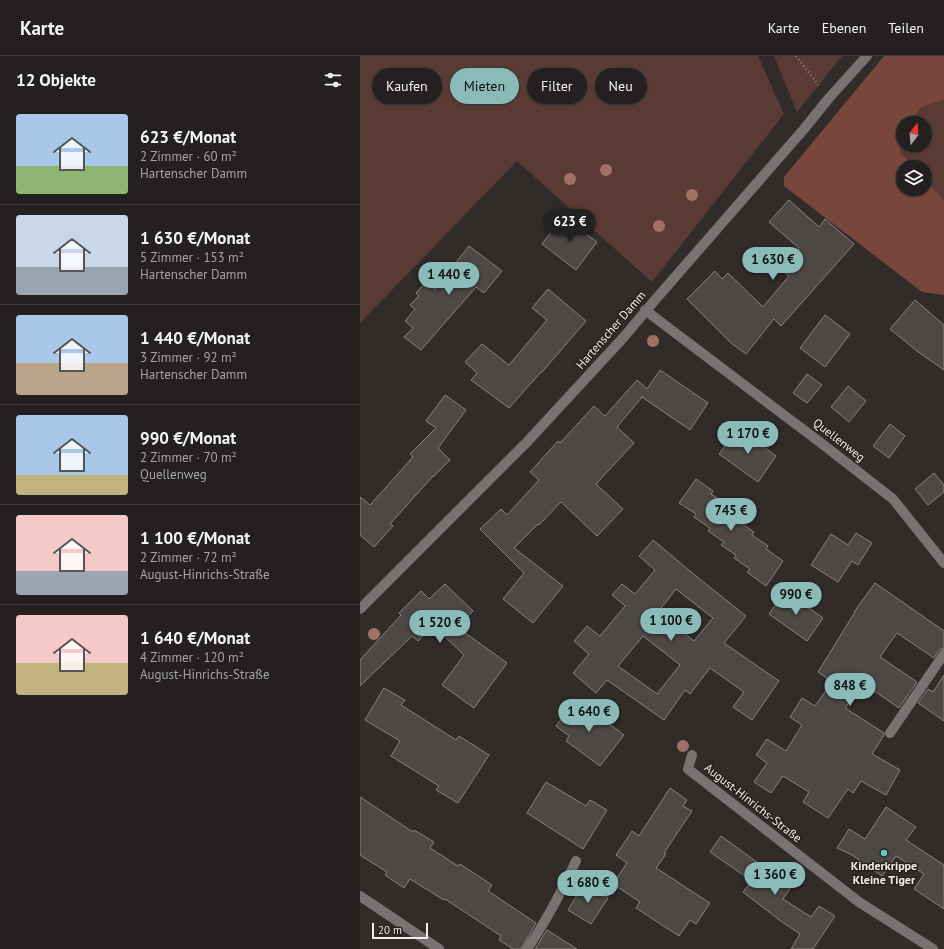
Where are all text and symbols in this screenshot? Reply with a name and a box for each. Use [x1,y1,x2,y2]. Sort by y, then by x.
text: Karte [20,16,64,40]
text: Karte [768,19,800,37]
text: Ebenen [822,19,866,37]
text: Teilen [888,19,924,37]
chip: Kaufen [372,68,442,104]
chip: Mieten [450,68,519,104]
chip: Filter [527,68,587,104]
chip: Neu [595,68,647,104]
text: 12 Objekte [16,69,96,91]
icon: filters [322,69,344,91]
north arrow [896,116,932,152]
map controls [896,116,932,196]
text: 623 €/Monat [140,126,236,148]
icon: home [48,130,96,178]
text: 2 Zimmer · 60 m² [140,148,237,165]
button: layers [896,160,932,196]
text: Hartenscher Damm [140,165,247,182]
pin: 623 € [542,209,598,243]
text: 623 € [554,213,586,230]
text: 1 630 €/Monat [140,227,250,249]
icon: home [48,231,96,279]
pin: 1 630 € [736,247,810,281]
text: 5 Zimmer · 153 m² [140,249,244,266]
text: 1 630 € [751,251,795,268]
pin: 1 440 € [412,262,486,296]
text: Hartenscher Damm [140,266,247,283]
text: 1 440 € [427,266,471,283]
street label: Hartenscher Damm [573,287,649,372]
text: 1 440 €/Monat [140,327,250,349]
icon: home [48,331,96,379]
text: 3 Zimmer · 92 m² [140,349,237,366]
text: Hartenscher Damm [140,366,247,383]
street label: Quellenweg [810,415,868,464]
pin: 1 170 € [711,421,785,455]
text: 1 170 € [726,425,770,442]
text: 990 €/Monat [140,427,236,449]
icon: home [48,431,96,479]
text: 2 Zimmer · 70 m² [140,449,237,466]
text: Quellenweg [140,466,207,483]
pin: 745 € [703,498,759,532]
text: 745 € [715,502,747,519]
text: 1 100 €/Monat [140,527,250,549]
icon: home [48,531,96,579]
text: 2 Zimmer · 72 m² [140,549,237,566]
text: August-Hinrichs-Straße [140,566,270,583]
pin: 990 € [768,582,824,616]
text: 990 € [780,586,812,603]
pin: 1 100 € [634,608,708,642]
pin: 1 520 € [403,610,477,644]
text: 1 100 € [649,612,693,629]
text: 1 520 € [418,614,462,631]
text: 1 640 €/Monat [140,627,250,649]
icon: home [48,631,96,679]
text: 4 Zimmer · 120 m² [140,649,244,666]
text: August-Hinrichs-Straße [140,666,270,683]
pin: 848 € [822,673,878,707]
text: 848 € [834,677,866,694]
pin: 1 640 € [552,699,626,733]
text: 1 640 € [567,703,611,720]
street label: August-Hinrichs-Straße [702,760,805,845]
marker: Kinderkrippe Kleine Tiger [879,848,889,858]
place label: Kinderkrippe Kleine Tiger [851,858,917,887]
pin: 1 360 € [738,862,812,896]
text: 1 360 € [753,866,797,883]
pin: 1 680 € [551,870,625,904]
text: 1 680 € [566,874,610,891]
scale bar [372,921,428,940]
text: 20 m [378,923,402,937]

